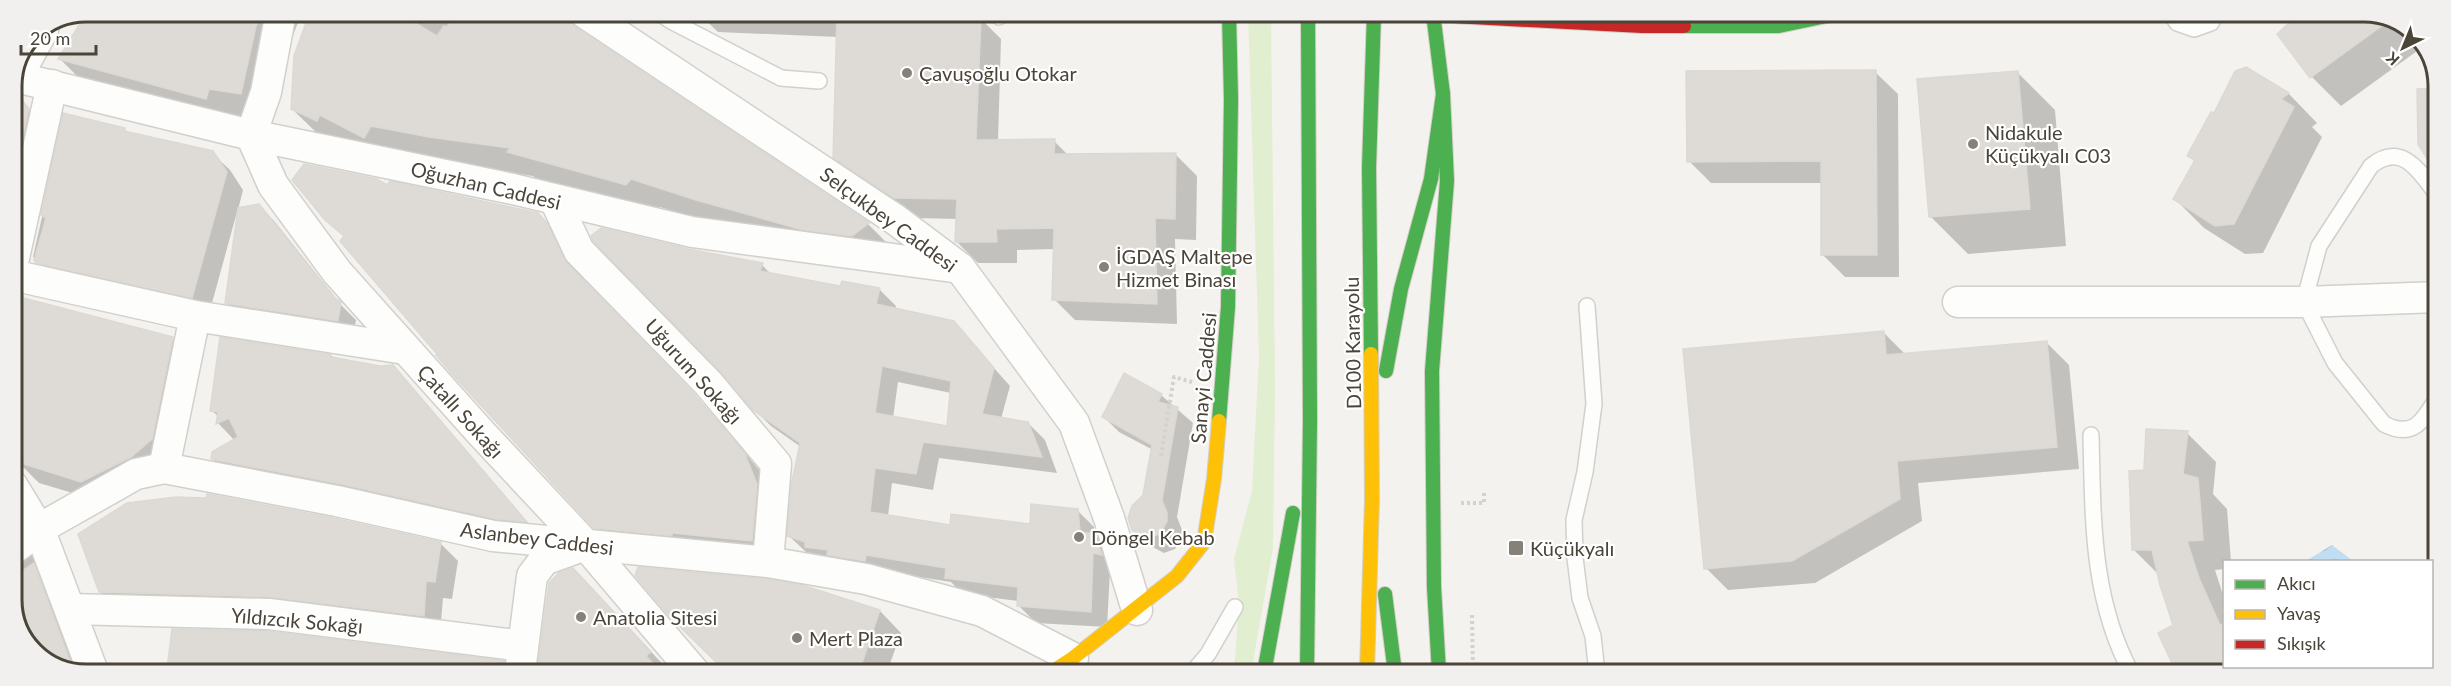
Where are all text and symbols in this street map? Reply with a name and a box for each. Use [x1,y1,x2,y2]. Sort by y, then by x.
scale bar [21,18,96,56]
north arrow [2373,18,2433,78]
text: 20 m [30,27,70,49]
text: K [2381,48,2403,70]
place label: Çavuşoğlu Otokar [919,61,1077,85]
marker: Çavuşoğlu Otokar [900,66,914,80]
place label: Nidakule Küçükyalı C03 [1985,120,2111,167]
marker: Nidakule Küçükyalı C03 [1966,137,1980,151]
street label: Oğuzhan Caddesi [409,156,563,214]
street label: Selçukbey Caddesi [816,161,962,277]
place label: İGDAŞ Maltepe Hizmet Binası [1116,244,1253,291]
marker: İGDAŞ Maltepe Hizmet Binası [1097,260,1111,274]
street label: D100 Karayolu [1339,277,1365,409]
street label: Sanayi Caddesi [1185,311,1221,445]
street label: Uğurum Sokağı [641,313,747,429]
street label: Çatallı Sokağı [413,359,509,463]
street label: Aslanbey Caddesi [459,517,615,559]
place label: Döngel Kebab [1091,525,1215,549]
marker: Döngel Kebab [1072,530,1086,544]
place label: Küçükyalı [1530,536,1614,560]
marker: Küçükyalı [1507,539,1525,557]
legend [2223,560,2433,668]
text: Akıcı [2277,572,2316,594]
street label: Yıldızcık Sokağı [230,602,364,638]
text: Yavaş [2277,602,2321,624]
place label: Anatolia Sitesi [593,605,717,629]
marker: Anatolia Sitesi [574,610,588,624]
place label: Mert Plaza [809,626,903,650]
marker: Mert Plaza [790,631,804,645]
text: Sıkışık [2277,632,2327,654]

